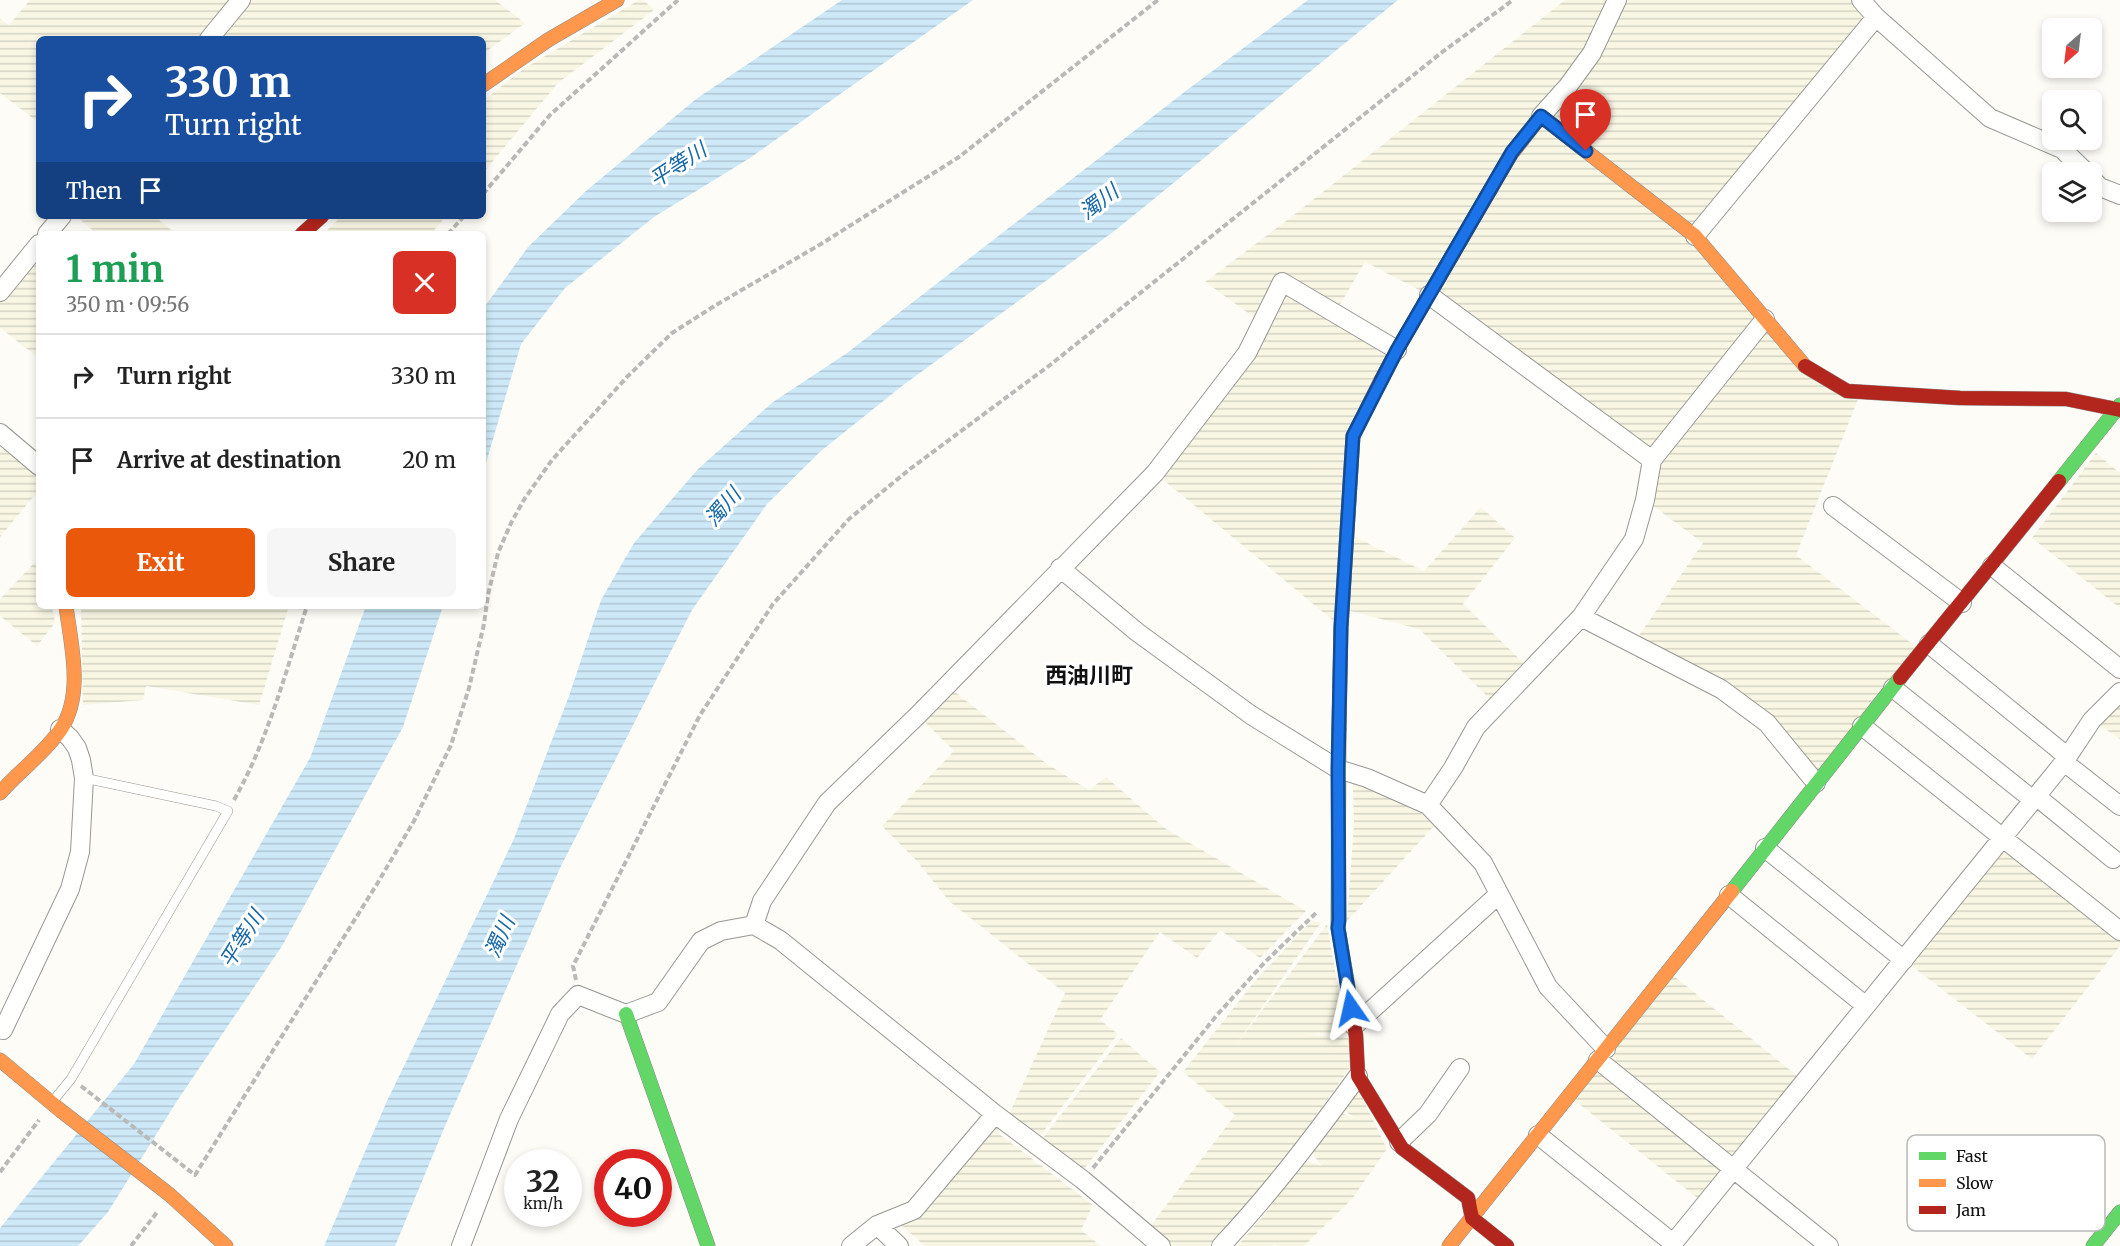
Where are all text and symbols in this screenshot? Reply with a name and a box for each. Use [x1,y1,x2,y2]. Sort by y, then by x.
north arrow [2042,18,2102,78]
map controls [2042,18,2102,222]
text: 330 m [165,56,291,108]
icon: right [66,60,144,138]
pin [1560,89,1611,151]
button: search [2042,90,2102,150]
icon: arrive [1569,98,1602,131]
text: Turn right [165,108,302,142]
water label: 平等川 [644,135,713,193]
button: layers [2042,162,2102,222]
icon: arrive [134,174,167,207]
text: Then [66,177,122,205]
water label: 濁川 [1074,177,1125,225]
text: 1 min [66,247,164,292]
button: close [393,251,456,314]
text: 350 m · 09:56 [66,292,189,317]
icon: right [66,360,99,393]
text: Turn right [117,362,231,390]
text: 330 m [391,362,456,390]
icon: arrive [66,444,99,477]
text: Arrive at destination [117,446,341,474]
text: 20 m [402,446,456,474]
water label: 濁川 [699,480,748,531]
button: Exit [66,528,255,597]
button: Share [267,528,456,597]
district label: 西油川町 [1045,661,1133,689]
water label: 平等川 [213,903,271,973]
water label: 濁川 [479,910,521,961]
position arrow [1319,976,1383,1040]
legend [1907,1135,2105,1231]
text: Fast [1956,1146,1989,1166]
speed limit sign: 40 [594,1149,672,1227]
text: 32 [526,1162,560,1200]
text: Slow [1956,1173,1994,1193]
text: km/h [523,1194,563,1213]
text: Jam [1955,1200,1986,1220]

